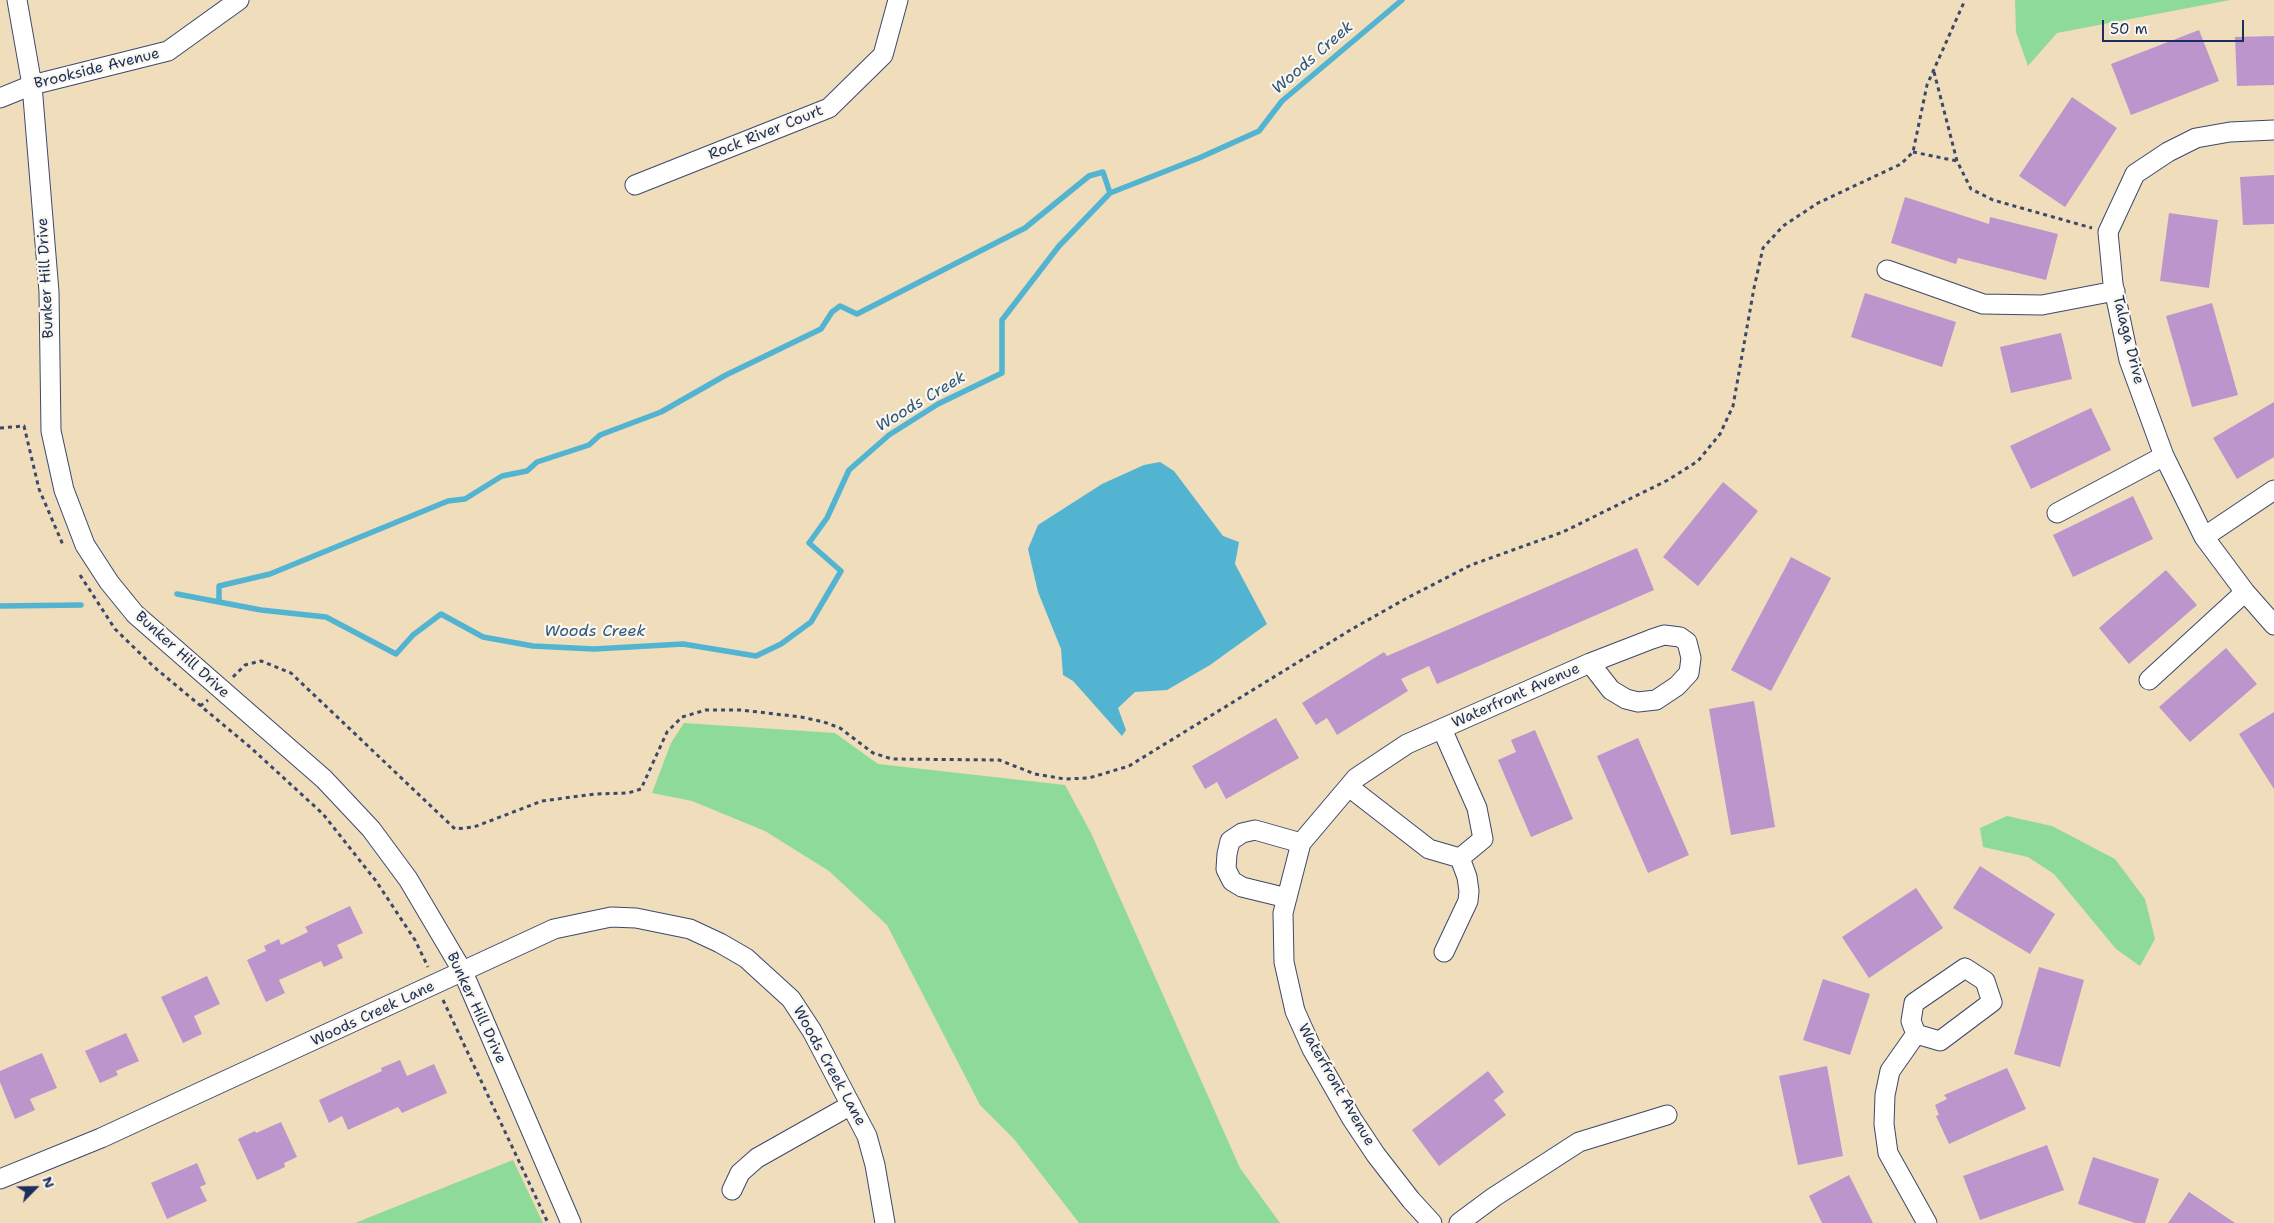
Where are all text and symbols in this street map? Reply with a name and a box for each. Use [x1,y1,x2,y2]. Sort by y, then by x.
scale bar [2104,10,2246,42]
water label: Woods Creek [1268,18,1358,98]
text: 50 m [2110,19,2148,39]
street label: Brookside Avenue [32,45,162,93]
street label: Rock River Court [706,102,826,164]
street label: Bunker Hill Drive [34,217,58,339]
street label: Talaga Drive [2108,294,2148,386]
water label: Woods Creek [873,368,969,436]
street label: Bunker Hill Drive [131,608,233,702]
water label: Woods Creek [544,622,646,642]
street label: Waterfront Avenue [1449,660,1583,732]
street label: Bunker Hill Drive [442,949,510,1067]
street label: Woods Creek Lane [308,977,438,1051]
street label: Woods Creek Lane [789,1003,869,1129]
street label: Waterfront Avenue [1294,1021,1378,1149]
north arrow [10,1163,60,1213]
text: N [38,1174,59,1191]

